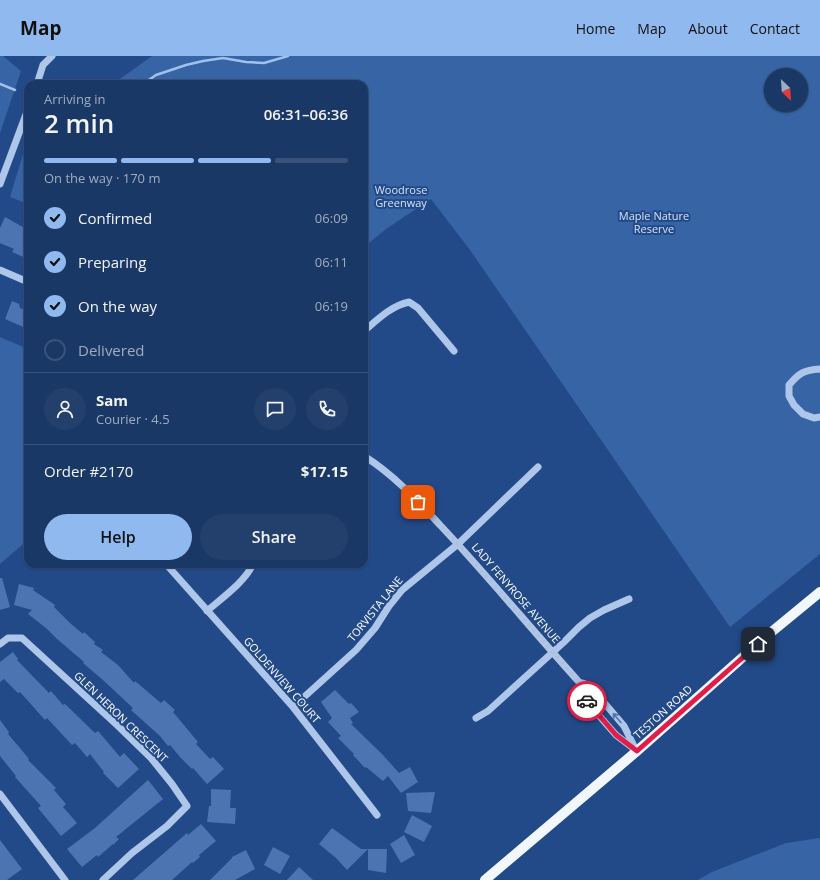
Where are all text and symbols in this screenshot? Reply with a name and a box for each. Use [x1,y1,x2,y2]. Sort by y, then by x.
text: Map [20,15,61,41]
text: Home [576,19,615,38]
text: Map [637,19,666,38]
text: About [688,19,728,38]
text: Contact [750,19,800,38]
north arrow [764,68,808,112]
map controls [764,68,808,112]
text: Arriving in [44,90,106,108]
text: 06:31–06:36 [264,104,348,124]
text: 2 min [44,105,114,141]
text: On the way · 170 m [44,169,160,187]
park label: Woodrose Greenway [375,182,427,210]
icon: check [44,207,66,229]
text: Confirmed [78,208,152,228]
park label: Maple Nature Reserve [619,208,689,236]
text: 06:09 [315,209,348,227]
icon: check [44,251,66,273]
text: Preparing [78,252,146,272]
text: 06:11 [315,253,348,271]
icon: check [44,295,66,317]
text: On the way [78,296,157,316]
text: 06:19 [315,297,348,315]
text: Delivered [78,340,145,360]
button: person [44,388,86,430]
button: chat [254,388,296,430]
button: phone [306,388,348,430]
text: Sam [96,390,128,410]
text: Courier · 4.5 [96,410,170,428]
text: Order #2170 [44,461,133,481]
text: $17.15 [301,461,348,481]
pin [401,485,435,519]
icon: bag [407,491,429,513]
button: Help [44,514,192,560]
button: Share [200,514,348,560]
street label: LADY FENYROSE AVENUE [469,539,564,646]
street label: TORVISTA LANE [344,573,406,645]
pin [741,627,775,661]
street label: GOLDENVIEW COURT [241,633,324,726]
icon: home [747,633,769,655]
street label: GLEN HERON CRESCENT [71,668,171,765]
courier [567,681,607,721]
street label: TESTON ROAD [630,681,695,742]
icon: car [576,690,598,712]
one-way arrow [613,713,622,723]

